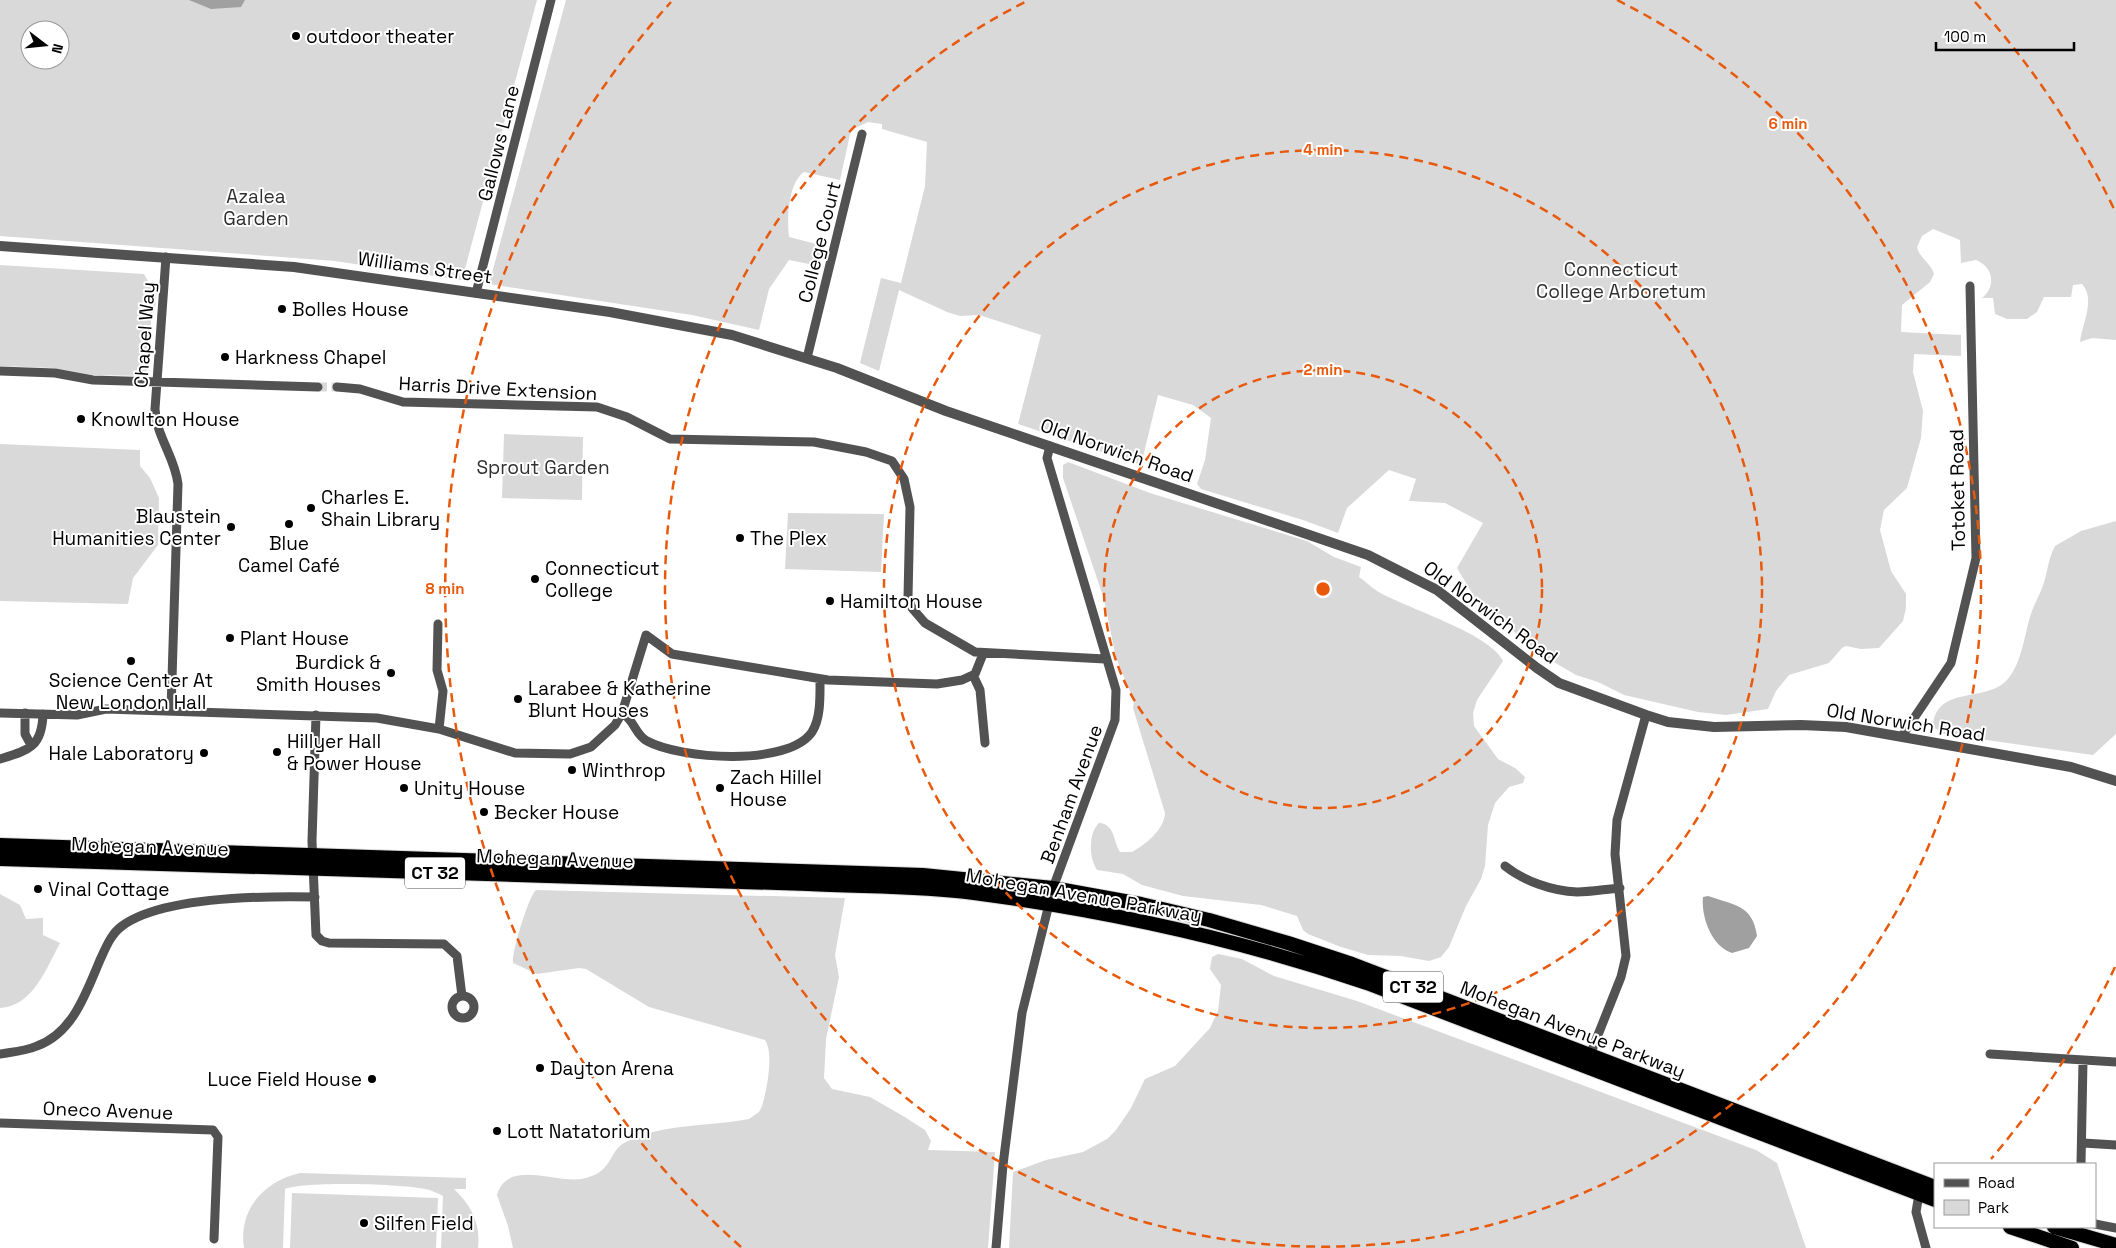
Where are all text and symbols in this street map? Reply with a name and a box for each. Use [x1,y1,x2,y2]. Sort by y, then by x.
north arrow [20,20,70,70]
scale bar [1936,20,2074,52]
place label: outdoor theater [306,24,454,49]
text: 100 m [1944,27,1986,46]
marker: outdoor theater [290,30,302,42]
text: N [48,42,67,56]
street label: Gallows Lane [472,83,525,204]
text: 6 min [1768,114,1808,133]
text: 4 min [1303,140,1343,159]
street label: College Court [792,179,847,305]
park label: Azalea Garden [223,184,289,231]
street label: Williams Street [356,246,494,289]
park label: Connecticut College Arboretum [1536,257,1706,304]
street label: Chapel Way [128,281,161,389]
place label: Bolles House [292,297,409,322]
marker: Bolles House [276,303,288,315]
place label: Harkness Chapel [235,345,387,370]
marker: Harkness Chapel [219,351,231,363]
text: 2 min [1304,360,1342,379]
street label: Harris Drive Extension [398,371,598,406]
place label: Knowlton House [91,407,239,432]
marker: Knowlton House [75,413,87,425]
street label: Old Norwich Road [1037,413,1197,488]
street label: Totoket Road [1944,429,1971,551]
park label: Sprout Garden [476,455,610,480]
place label: Charles E. Shain Library [321,485,440,532]
marker: Charles E. Shain Library [305,502,317,514]
place label: Blaustein Humanities Center [52,504,221,551]
marker: Blue Camel Café [283,518,295,530]
marker: Blaustein Humanities Center [225,521,237,533]
place label: The Plex [750,526,827,551]
place label: Blue Camel Café [238,531,340,578]
marker: The Plex [734,532,746,544]
street label: Old Norwich Road [1418,555,1563,670]
place label: Connecticut College [545,556,660,603]
marker: Connecticut College [529,573,541,585]
text: 8 min [426,579,464,598]
centre of rings [1314,580,1332,598]
place label: Hamilton House [840,589,983,614]
marker: Hamilton House [824,595,836,607]
place label: Plant House [240,626,349,651]
marker: Plant House [224,632,236,644]
place label: Burdick & Smith Houses [256,650,381,697]
marker: Science Center At New London Hall [125,655,137,667]
marker: Burdick & Smith Houses [385,667,397,679]
place label: Science Center At New London Hall [49,668,213,715]
place label: Larabee & Katherine Blunt Houses [528,676,711,723]
marker: Larabee & Katherine Blunt Houses [512,693,524,705]
street label: Old Norwich Road [1825,698,1987,747]
street label: Benham Avenue [1035,721,1108,867]
place label: Hillyer Hall & Power House [287,729,421,776]
place label: Hale Laboratory [48,741,194,766]
marker: Hillyer Hall & Power House [271,746,283,758]
marker: Hale Laboratory [198,747,210,759]
place label: Winthrop [582,758,666,783]
marker: Winthrop [566,764,578,776]
place label: Zach Hillel House [730,765,822,812]
place label: Unity House [414,776,525,801]
marker: Unity House [398,782,410,794]
marker: Zach Hillel House [714,782,726,794]
place label: Becker House [494,800,619,825]
marker: Becker House [478,806,490,818]
street label: Mohegan Avenue [71,831,229,862]
street label: Mohegan Avenue [476,843,634,874]
road number: CT 32 [405,858,465,888]
street label: Mohegan Avenue Parkway [964,862,1204,929]
place label: Vinal Cottage [48,877,169,902]
marker: Vinal Cottage [32,883,44,895]
road number: CT 32 [1383,972,1443,1002]
street label: Mohegan Avenue Parkway [1457,975,1689,1084]
place label: Dayton Arena [550,1056,674,1081]
marker: Dayton Arena [534,1062,546,1074]
place label: Luce Field House [208,1067,362,1092]
marker: Luce Field House [366,1073,378,1085]
street label: Oneco Avenue [42,1096,174,1125]
place label: Lott Natatorium [507,1119,651,1144]
marker: Lott Natatorium [491,1125,503,1137]
legend [1934,1163,2096,1228]
text: Road [1978,1173,2015,1192]
text: Park [1978,1198,2009,1217]
place label: Silfen Field [374,1211,474,1236]
marker: Silfen Field [358,1217,370,1229]

